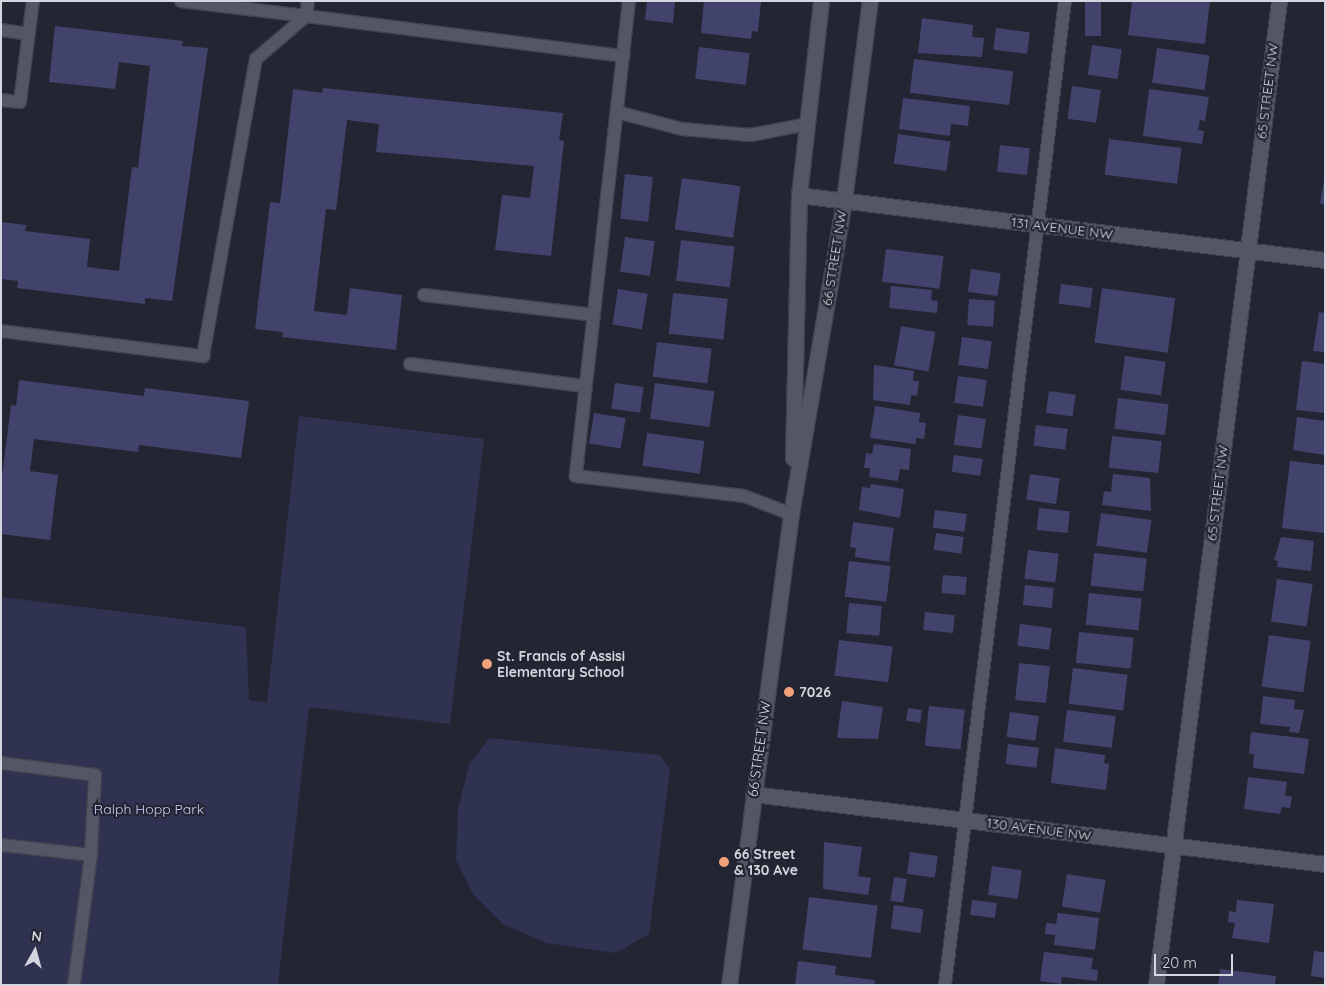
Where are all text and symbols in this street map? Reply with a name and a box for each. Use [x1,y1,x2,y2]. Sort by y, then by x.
street label: 65 STREET NW [1253,42,1281,140]
street label: 66 STREET NW [818,209,850,307]
street label: 131 AVENUE NW [1010,213,1114,243]
street label: 65 STREET NW [1203,444,1231,542]
place label: St. Francis of Assisi Elementary School [497,648,625,680]
marker: St. Francis of Assisi Elementary School [481,658,493,670]
place label: 7026 [799,684,831,700]
marker: 7026 [783,686,795,698]
street label: 66 STREET NW [744,700,774,798]
park label: Ralph Hopp Park [94,801,204,817]
street label: 130 AVENUE NW [986,814,1092,844]
place label: 66 Street & 130 Ave [734,846,798,879]
marker: 66 Street & 130 Ave [718,856,730,868]
north arrow [10,926,60,976]
text: N [31,927,43,946]
scale bar [1156,944,1235,976]
text: 20 m [1162,953,1197,972]

